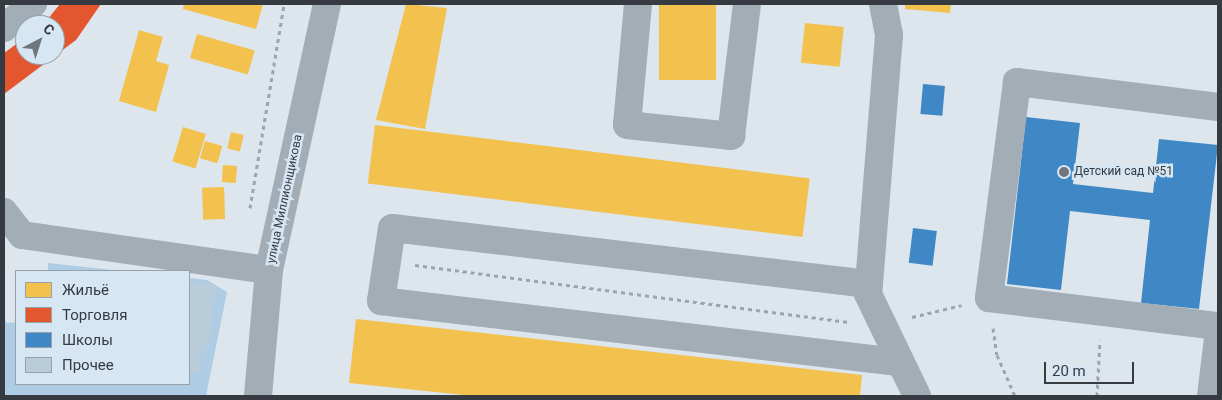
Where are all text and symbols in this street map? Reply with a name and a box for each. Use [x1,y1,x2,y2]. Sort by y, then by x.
north arrow [15,15,65,65]
text: С [40,20,58,38]
street label: улица Миллионщикова [264,133,306,265]
place label: Детский сад №51 [1074,165,1173,179]
marker: Детский сад №51 [1058,166,1070,178]
legend [15,270,190,385]
text: Жильё [62,281,109,299]
text: Торговля [62,306,127,324]
text: Школы [62,331,113,349]
scale bar [1047,352,1137,384]
text: Прочее [62,356,114,374]
text: 20 m [1052,362,1086,380]

